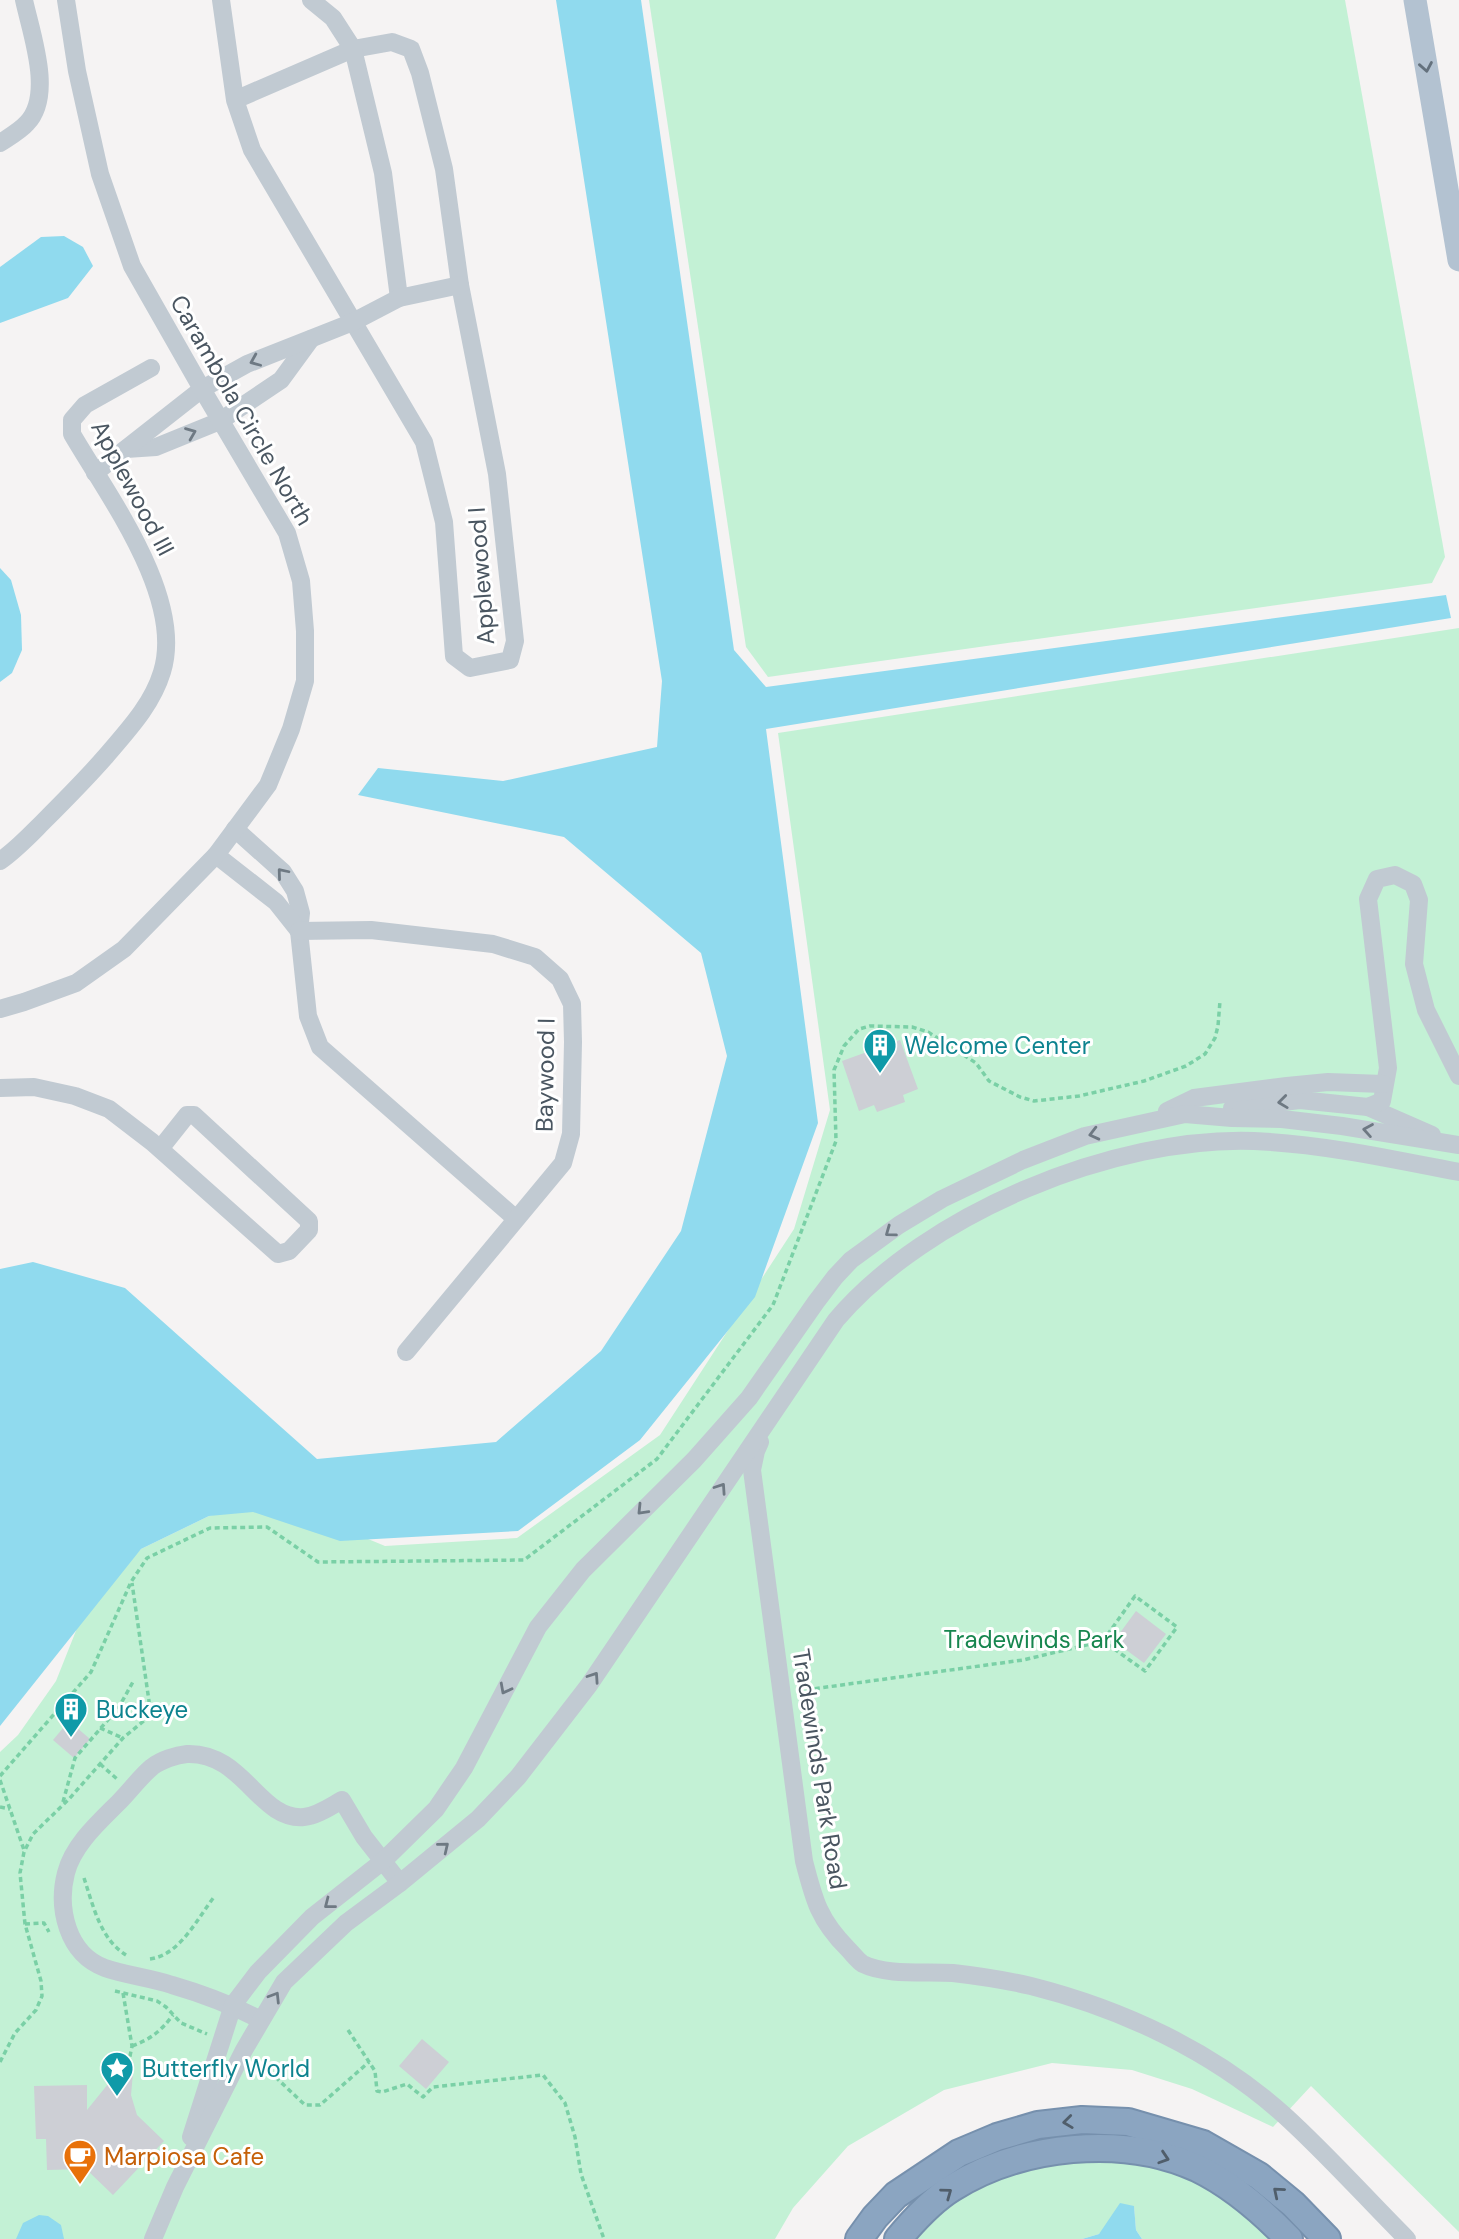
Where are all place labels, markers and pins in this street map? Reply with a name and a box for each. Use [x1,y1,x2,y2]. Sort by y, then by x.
building icon: Welcome Center [861,1026,899,1075]
place label: Welcome Center [904,1030,1091,1061]
building icon: Buckeye [52,1690,90,1739]
place label: Buckeye [96,1694,188,1725]
place icon: Butterfly World [98,2049,136,2098]
place label: Butterfly World [142,2053,310,2084]
cafe icon: Marpiosa Cafe [61,2137,99,2186]
place label: Marpiosa Cafe [104,2141,264,2172]

